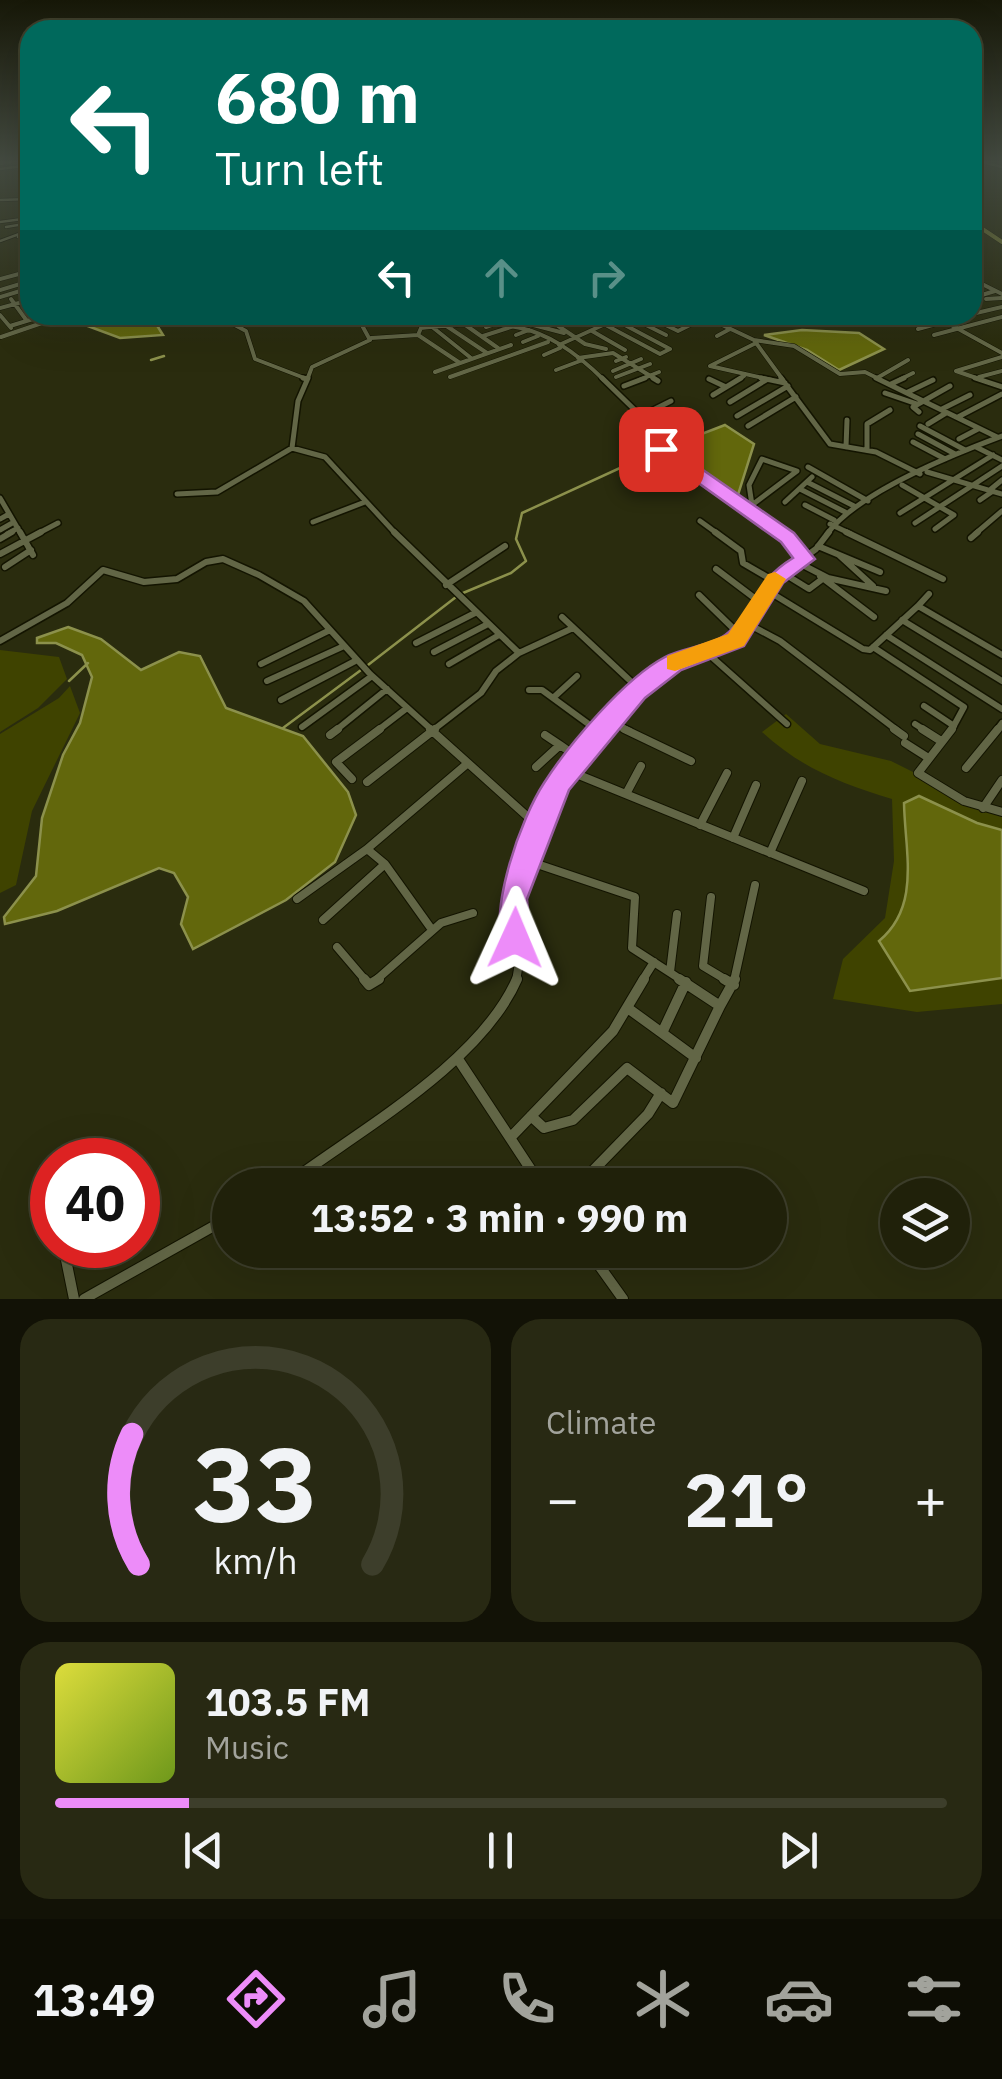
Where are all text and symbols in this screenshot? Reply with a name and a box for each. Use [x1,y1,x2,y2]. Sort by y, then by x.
text: 680 m [215,51,420,142]
icon: left [50,60,180,190]
text: Turn left [215,139,384,197]
icon: left [369,250,424,305]
icon: ahead [474,250,529,305]
icon: right [579,250,634,305]
pin [619,407,704,492]
icon: arrive [634,422,689,477]
position arrow [463,886,567,990]
speed limit sign: 40 [30,1138,160,1268]
map controls [880,1178,970,1268]
button: layers [880,1178,970,1268]
text: 13:52 · 3 min · 990 m [311,1193,688,1242]
text: Climate [546,1401,656,1443]
text: 33 [193,1415,318,1551]
text: 21° [684,1450,809,1548]
text: − [546,1463,579,1534]
text: + [914,1463,947,1534]
text: km/h [213,1537,298,1584]
text: 103.5 FM [205,1677,370,1726]
text: Music [205,1726,289,1768]
icon: previous [176,1823,231,1878]
icon: pause [473,1823,528,1878]
icon: next [771,1823,826,1878]
icon: directions [221,1964,291,2034]
icon: music [357,1964,427,2034]
icon: phone [492,1964,562,2034]
icon: climate [628,1964,698,2034]
icon: car [764,1964,834,2034]
icon: filters [899,1964,969,2034]
text: 13:49 [33,1970,156,2028]

